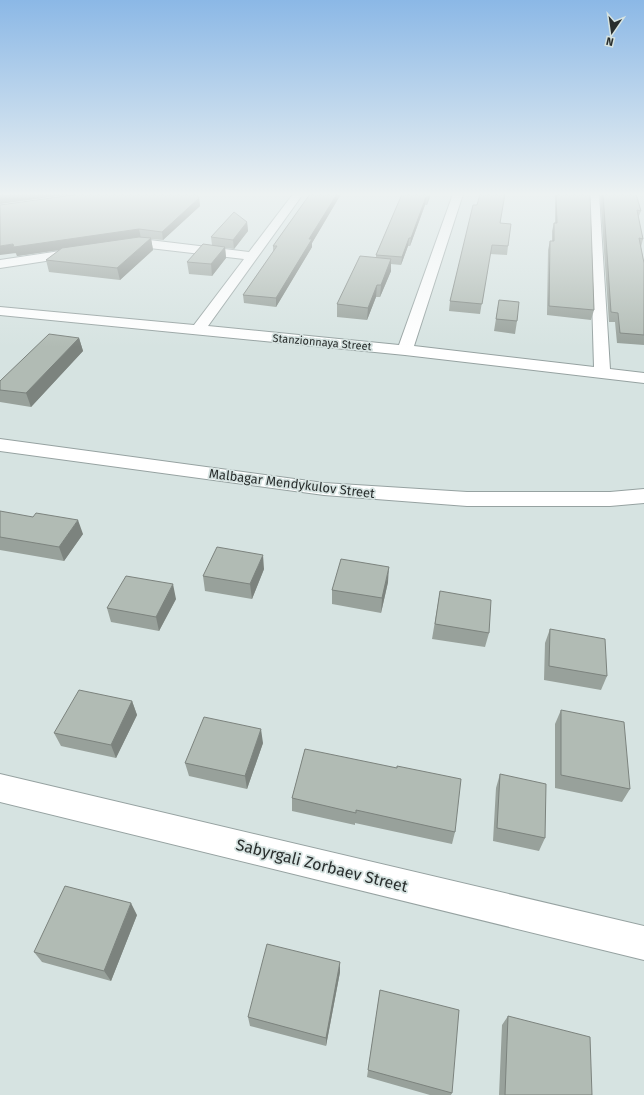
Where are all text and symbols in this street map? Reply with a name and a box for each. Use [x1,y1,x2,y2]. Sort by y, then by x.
north arrow [592,12,632,52]
text: N [605,34,615,48]
street label: Stanzionnaya Street [272,332,372,353]
street label: Malbagar Mendykulov Street [208,466,376,501]
street label: Sabyrgali Zorbaev Street [234,835,410,896]

